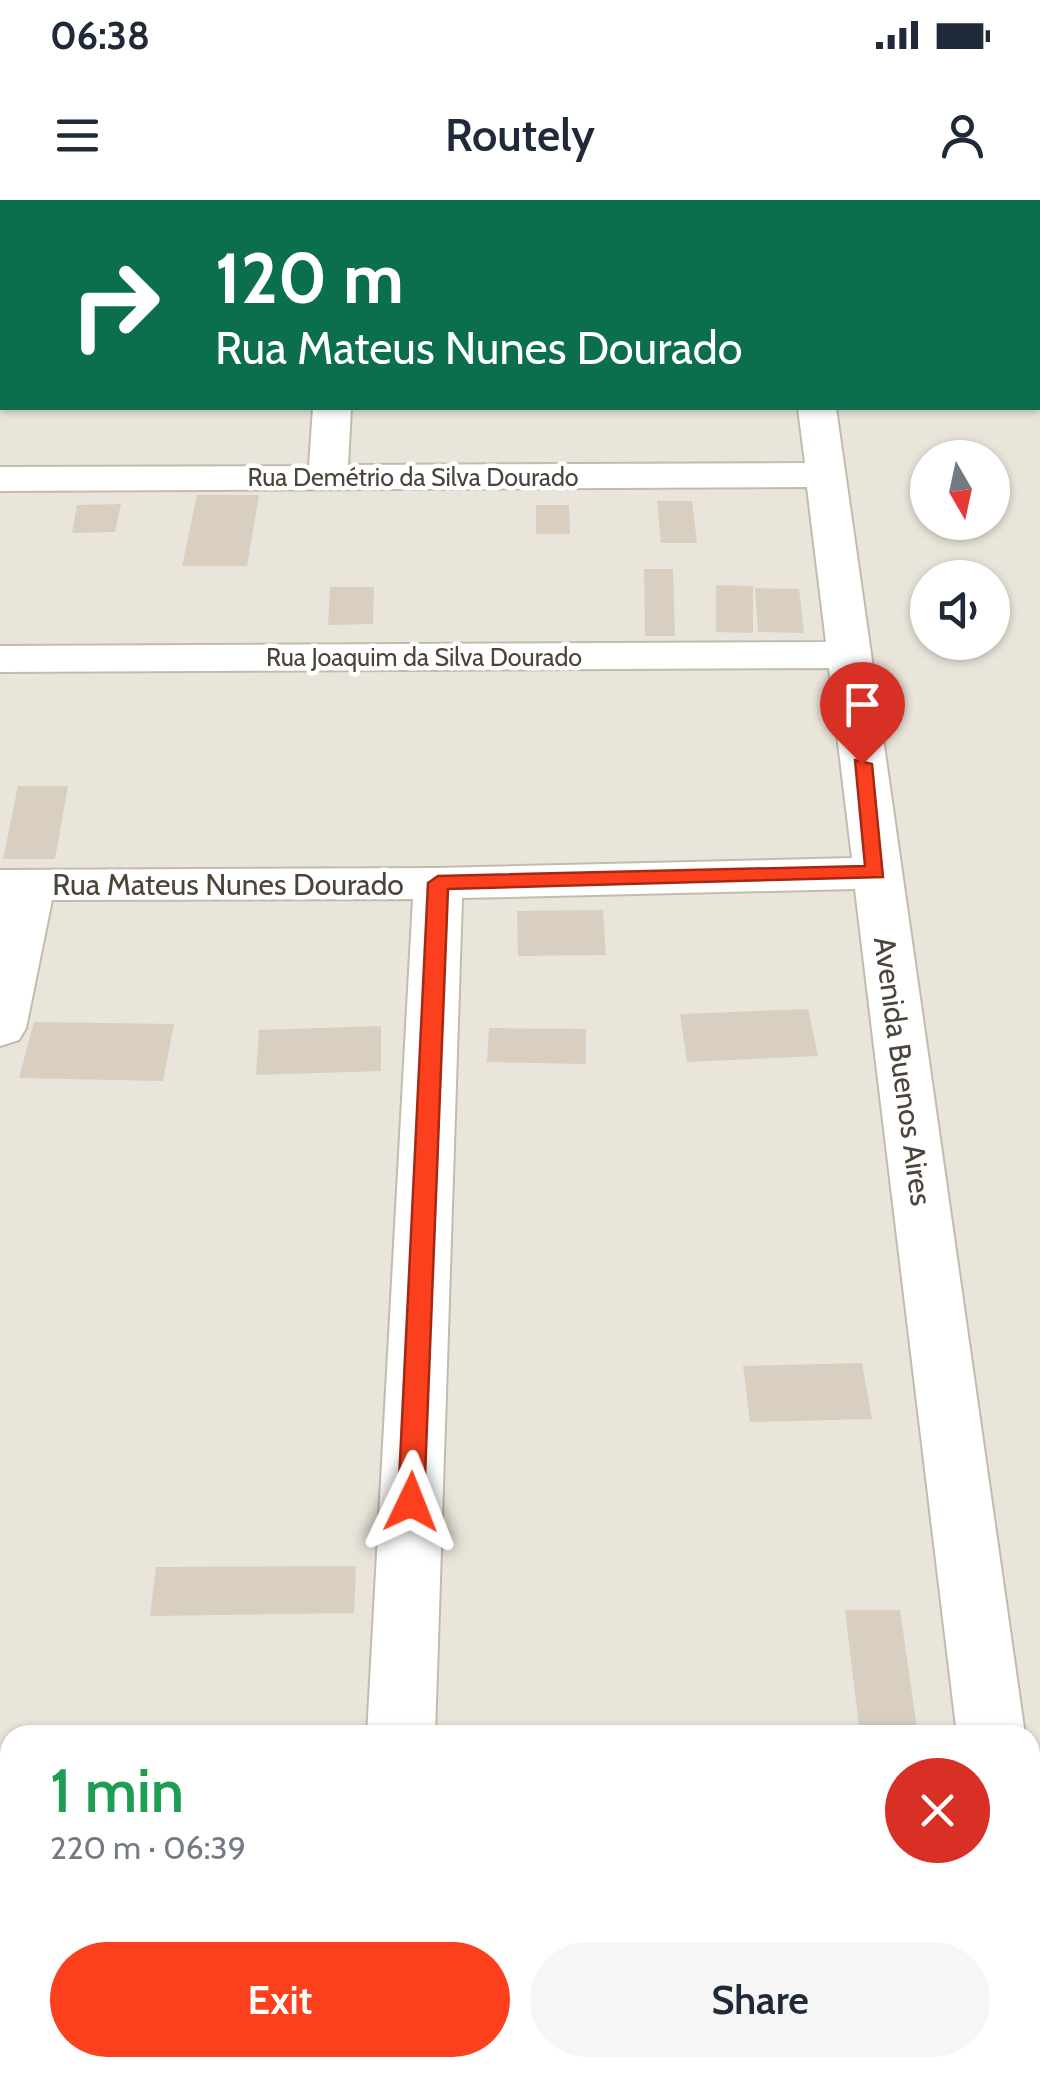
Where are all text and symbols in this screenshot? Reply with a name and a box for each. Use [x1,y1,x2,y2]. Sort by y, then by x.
text: 06:38 [50,12,150,59]
icon: menu [50,108,105,163]
text: Routely [445,108,595,162]
icon: person [935,108,990,163]
text: 120 m [215,235,404,321]
icon: right [50,240,180,370]
text: Rua Mateus Nunes Dourado [215,321,742,375]
north arrow [910,440,1010,540]
map controls [910,440,1010,660]
street label: Rua Demétrio da Silva Dourado [247,462,579,492]
button: sound [910,560,1010,660]
street label: Rua Joaquim da Silva Dourado [266,642,582,672]
pin [820,662,905,765]
icon: arrive [835,677,890,732]
street label: Rua Mateus Nunes Dourado [52,866,404,903]
street label: Avenida Buenos Aires [866,934,940,1208]
position arrow [359,1450,463,1554]
text: 1 min [50,1754,184,1827]
button: close [885,1758,990,1863]
text: 220 m · 06:39 [50,1828,246,1867]
button: Exit [50,1942,510,2057]
button: Share [530,1942,990,2057]

